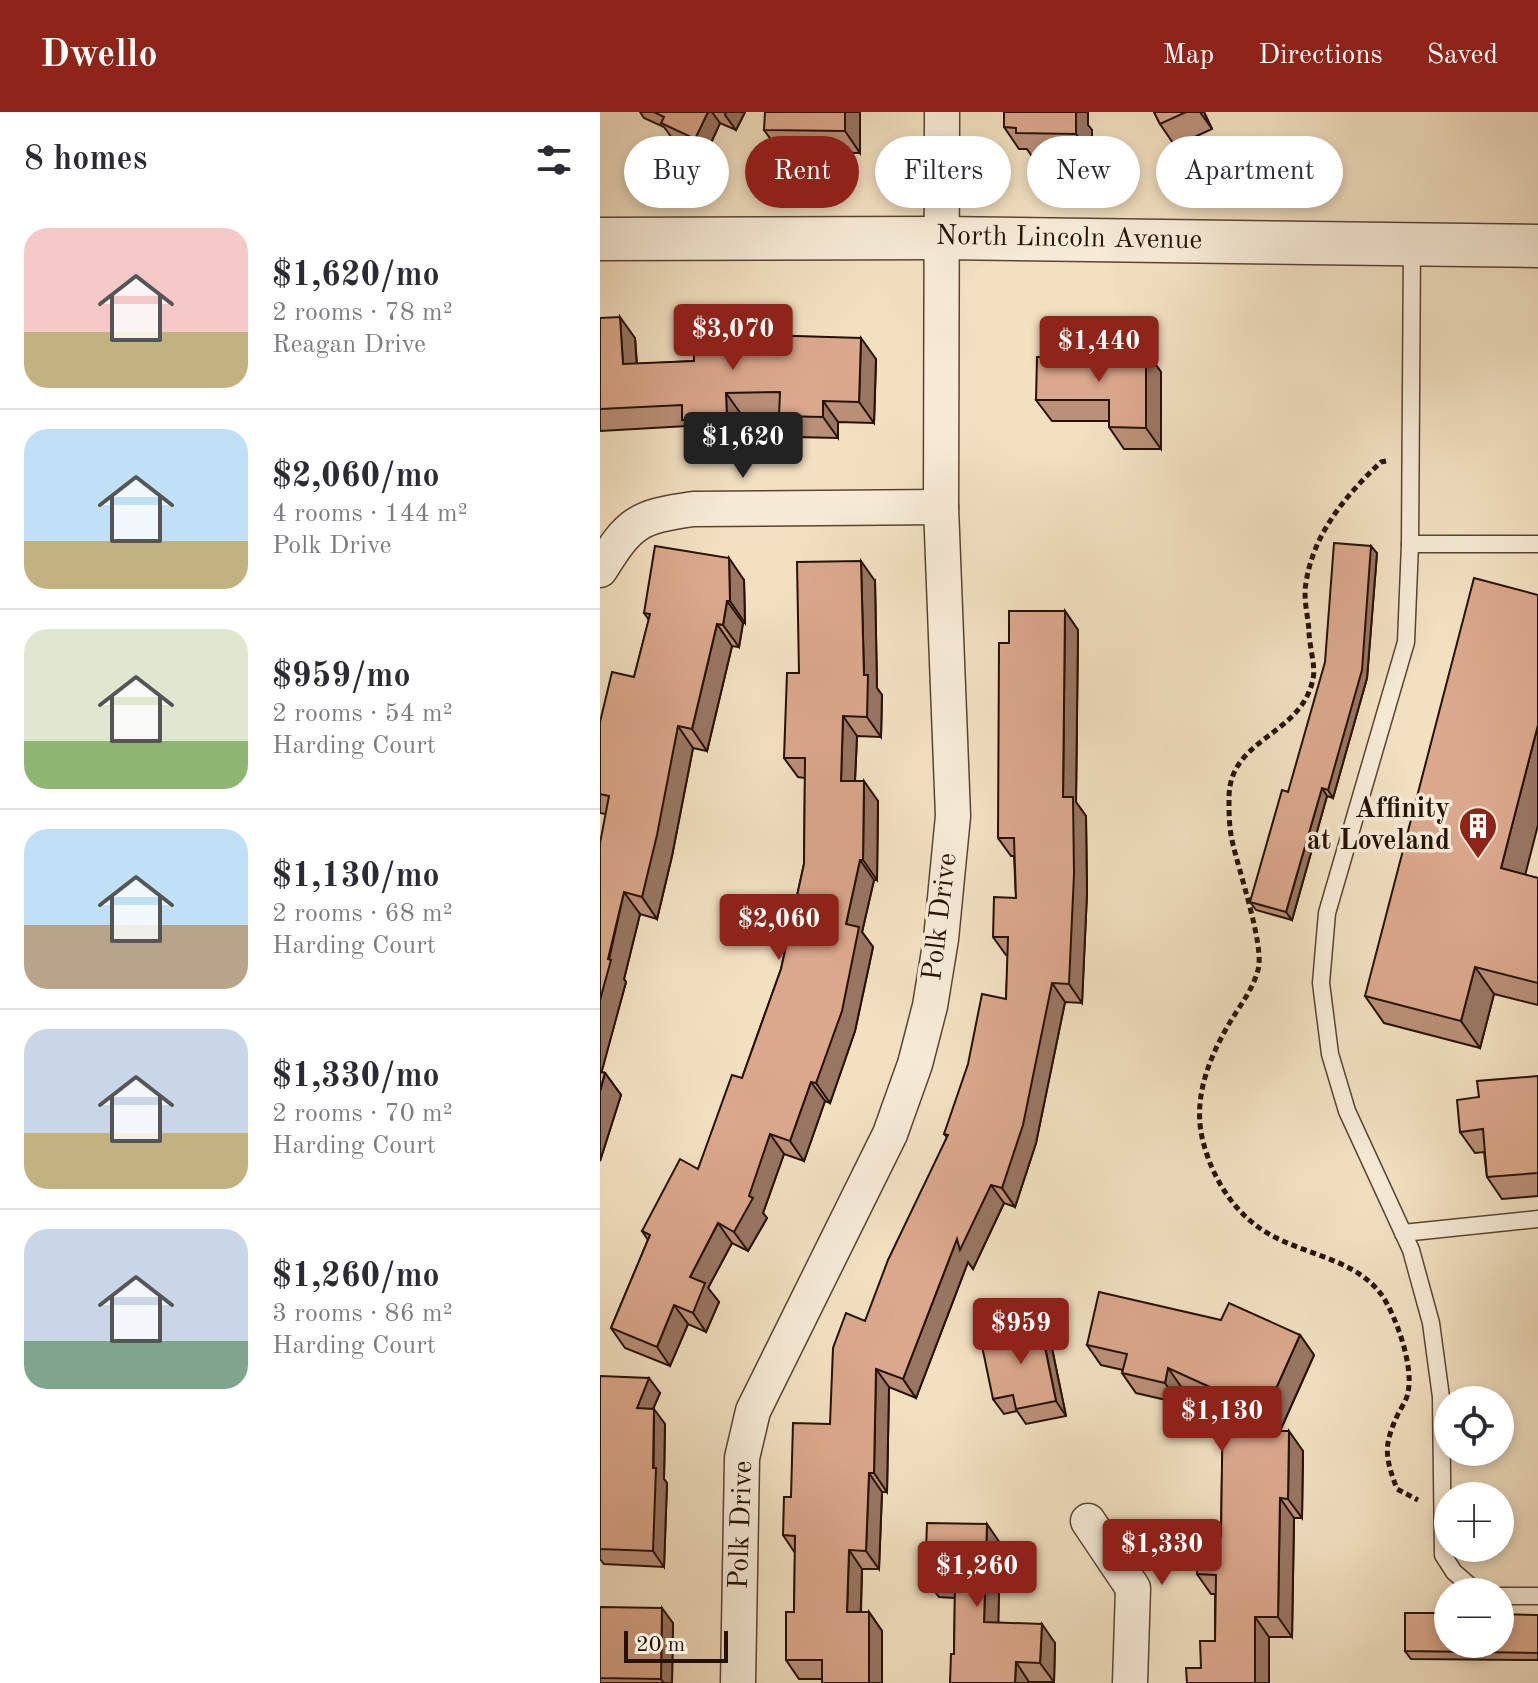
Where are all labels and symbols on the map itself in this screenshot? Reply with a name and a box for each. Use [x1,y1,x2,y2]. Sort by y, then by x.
street label: North Lincoln Avenue [935,223,1203,255]
pin: $3,070 [668,304,798,372]
pin: $1,440 [1034,316,1164,384]
pin: $1,620 [678,412,808,480]
place label: Affinity at Loveland [1307,796,1450,856]
building icon: Affinity at Loveland [1457,805,1499,860]
street label: Polk Drive [919,851,963,983]
pin: $2,060 [714,894,844,962]
pin: $959 [974,1298,1068,1366]
pin: $1,130 [1157,1386,1287,1454]
street label: Polk Drive [726,1460,758,1590]
pin: $1,330 [1097,1519,1227,1587]
pin: $1,260 [912,1541,1042,1609]
scale bar [624,1627,728,1663]

